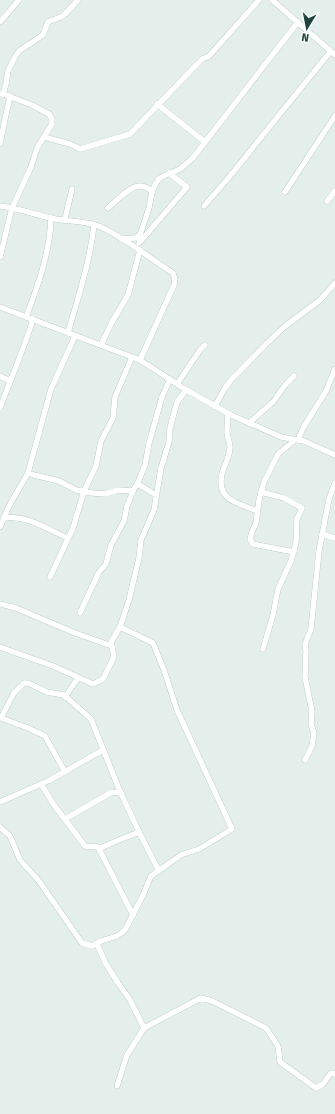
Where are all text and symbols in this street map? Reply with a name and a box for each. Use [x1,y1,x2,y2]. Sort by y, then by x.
north arrow [287,8,327,48]
text: N [301,30,310,44]

